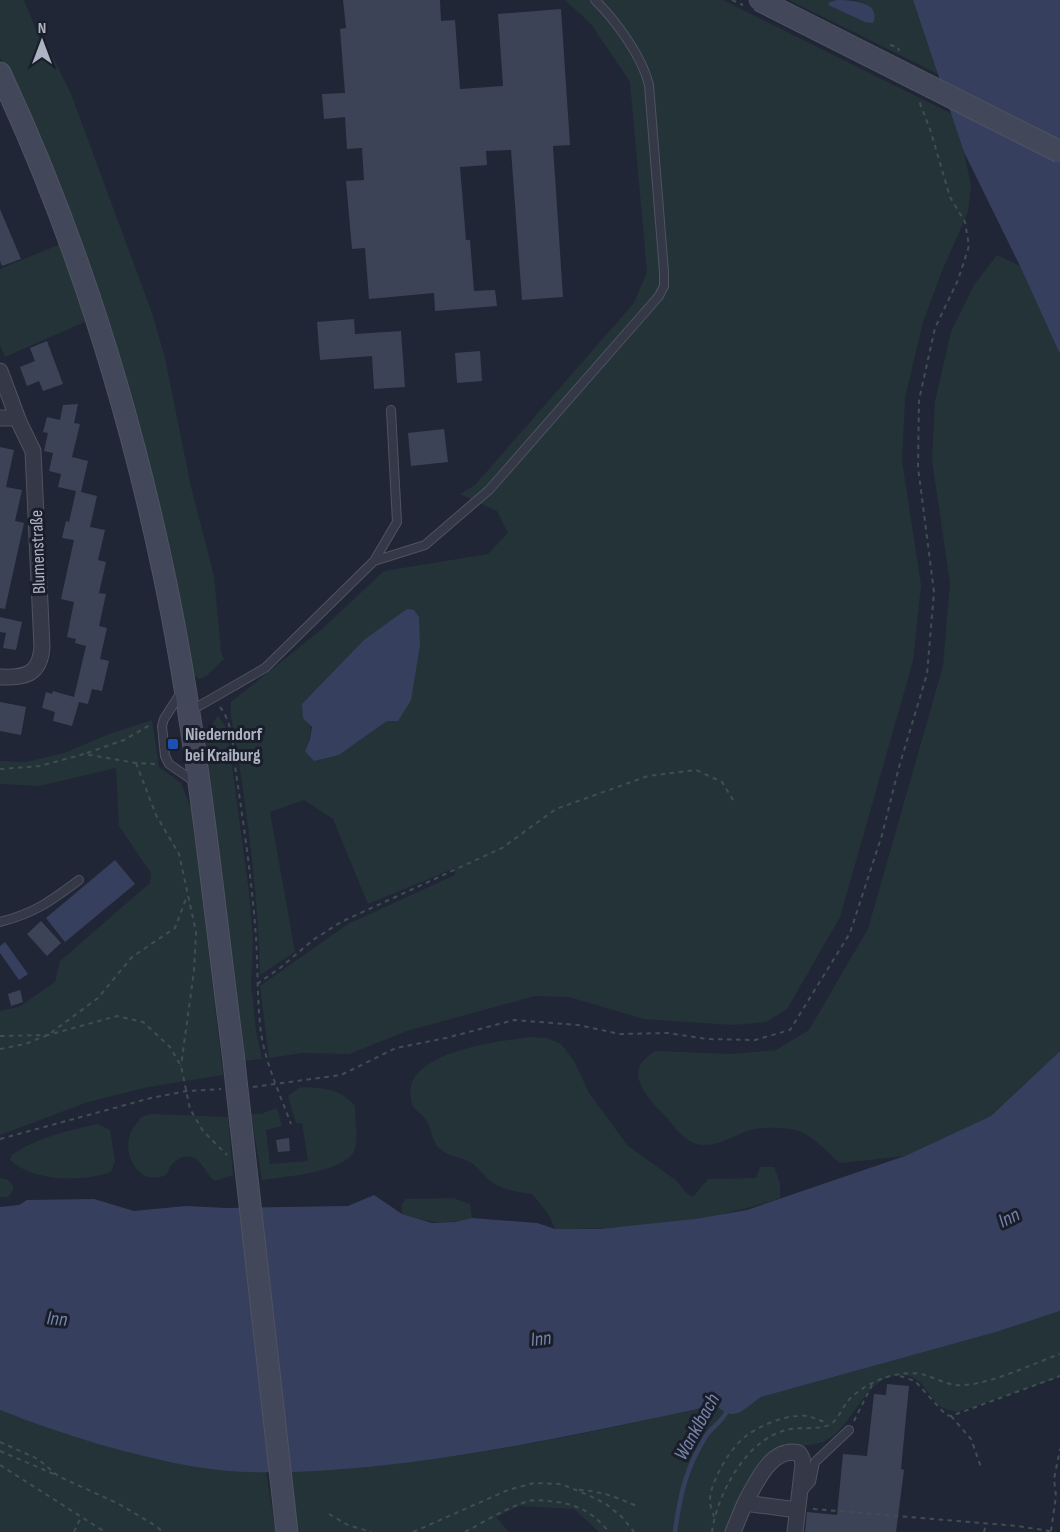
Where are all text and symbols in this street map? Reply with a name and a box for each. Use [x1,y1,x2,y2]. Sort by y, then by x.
north arrow [12,12,72,72]
text: N [38,19,46,38]
street label: Blumenstraße [26,510,50,594]
place label: Niederndorf bei Kraiburg [185,724,263,766]
marker: Niederndorf bei Kraiburg [166,737,180,751]
water label: Inn [994,1203,1024,1233]
water label: Inn [46,1306,68,1332]
water label: Inn [529,1326,553,1352]
water label: Wanklbach [669,1390,725,1464]

